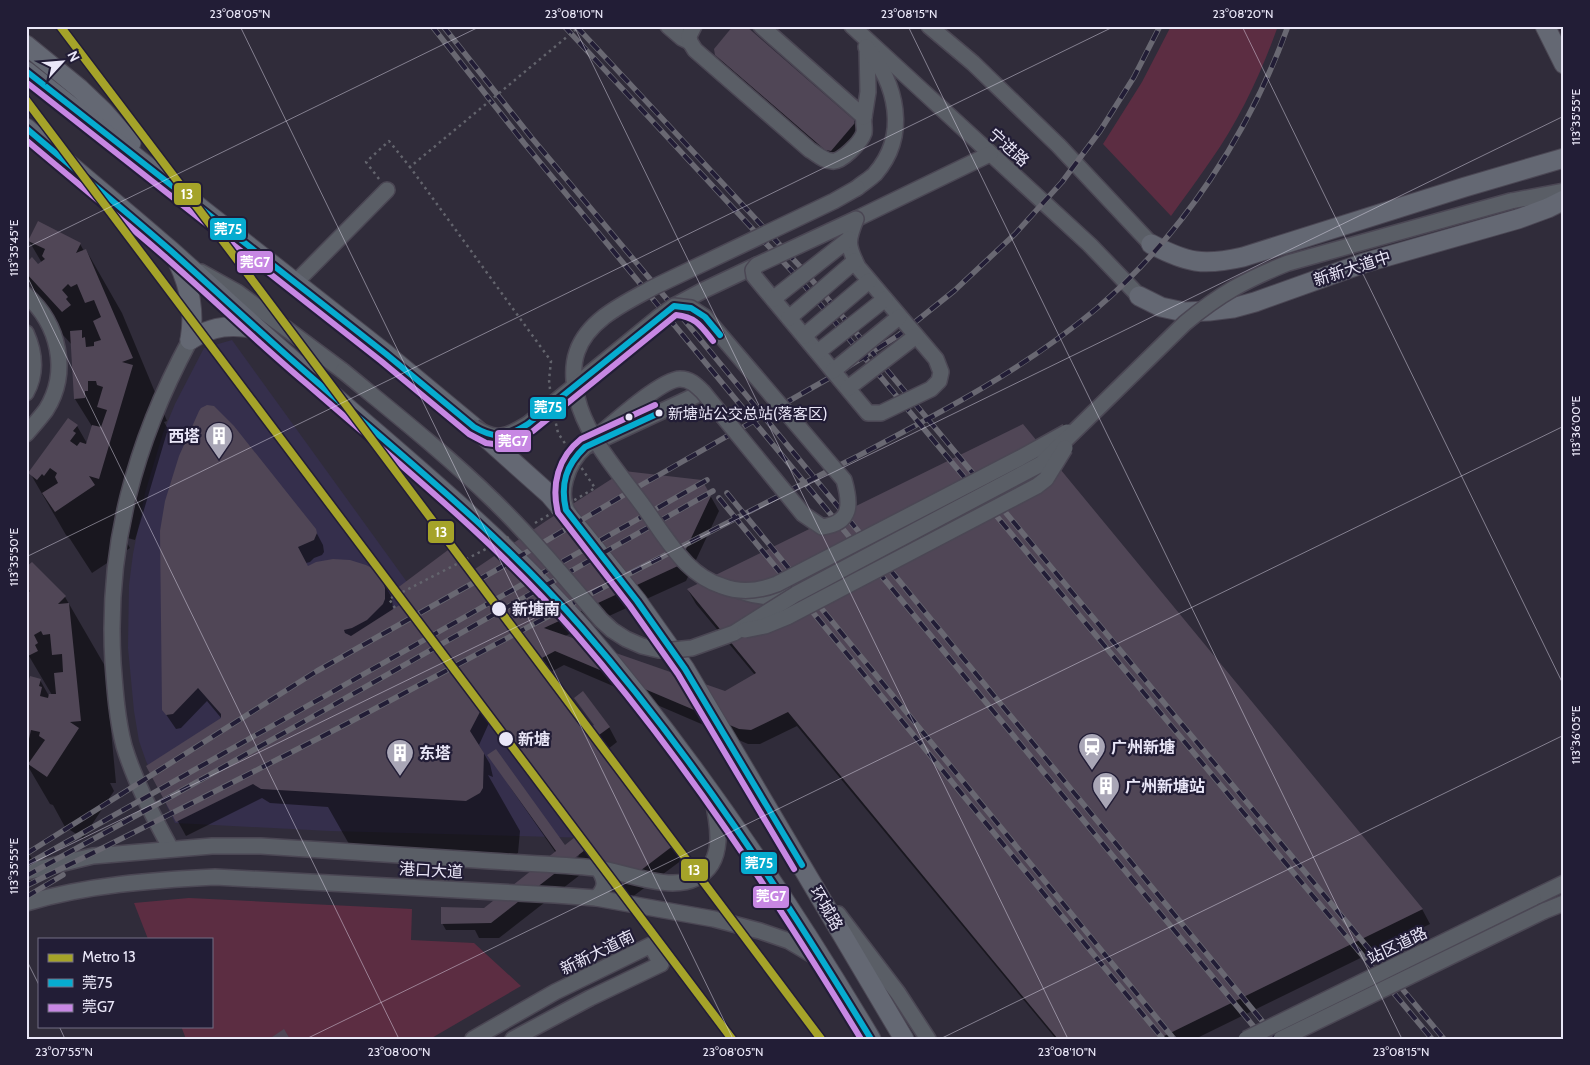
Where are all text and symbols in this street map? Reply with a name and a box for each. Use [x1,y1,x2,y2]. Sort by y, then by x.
text: 23°08'05"N [209,6,271,21]
text: 23°08'10"N [545,6,603,21]
text: 23°08'15"N [881,6,937,21]
text: 23°08'20"N [1213,6,1273,21]
north arrow [38,38,88,88]
text: N [63,48,84,65]
text: 113°35'55"E [1568,88,1583,145]
street label: 宁进路 [984,124,1033,170]
line badge: 13 [173,182,202,206]
text: 13 [181,185,193,203]
line badge: 莞75 [209,217,247,241]
text: 113°35'45"E [6,219,21,276]
text: 莞75 [214,220,242,238]
street label: 新新大道中 [1311,247,1393,290]
line badge: 莞G7 [236,250,274,274]
text: 莞G7 [240,253,271,271]
text: 113°36'00"E [1568,395,1583,456]
line badge: 莞75 [529,396,567,420]
text: 莞75 [534,398,562,416]
place label: 新塘站公交总站(落客区) [668,405,827,423]
marker: 新塘站公交总站(落客区) [654,408,664,418]
unlabelled marker [624,412,634,422]
building icon: 西塔 [204,421,234,460]
place label: 西塔 [168,427,200,446]
line badge: 莞G7 [494,429,532,453]
text: 莞G7 [498,432,529,450]
line badge: 13 [427,520,455,544]
text: 13 [435,523,447,541]
text: 113°35'50"E [6,528,21,586]
marker: 新塘南 [490,600,508,618]
place label: 新塘南 [512,600,560,619]
text: 113°36'05"E [1568,705,1583,764]
marker: 新塘 [497,730,515,748]
place label: 新塘 [518,730,550,749]
station icon: 广州新塘 [1077,732,1107,771]
building icon: 东塔 [385,738,415,777]
place label: 广州新塘 [1111,738,1175,757]
place label: 东塔 [419,744,451,763]
building icon: 广州新塘站 [1091,771,1121,810]
place label: 广州新塘站 [1125,777,1205,796]
text: 113°35'55"E [6,837,21,894]
line badge: 莞75 [740,851,778,875]
text: 莞75 [745,854,773,872]
line badge: 13 [680,858,709,882]
street label: 港口大道 [399,859,463,882]
text: 13 [688,861,700,879]
street label: 环城路 [806,883,847,934]
line badge: 莞G7 [752,885,790,909]
text: 莞G7 [756,887,787,905]
street label: 站区道路 [1364,923,1430,968]
street label: 新新大道南 [557,926,637,979]
legend [38,938,212,1028]
text: Metro 13 [82,948,136,966]
text: 莞75 [82,974,113,992]
text: 莞G7 [82,998,115,1016]
text: 23°07'55"N [35,1044,93,1059]
text: 23°08'00"N [367,1044,431,1059]
text: 23°08'05"N [702,1044,764,1059]
text: 23°08'10"N [1038,1044,1096,1059]
text: 23°08'15"N [1373,1044,1429,1059]

